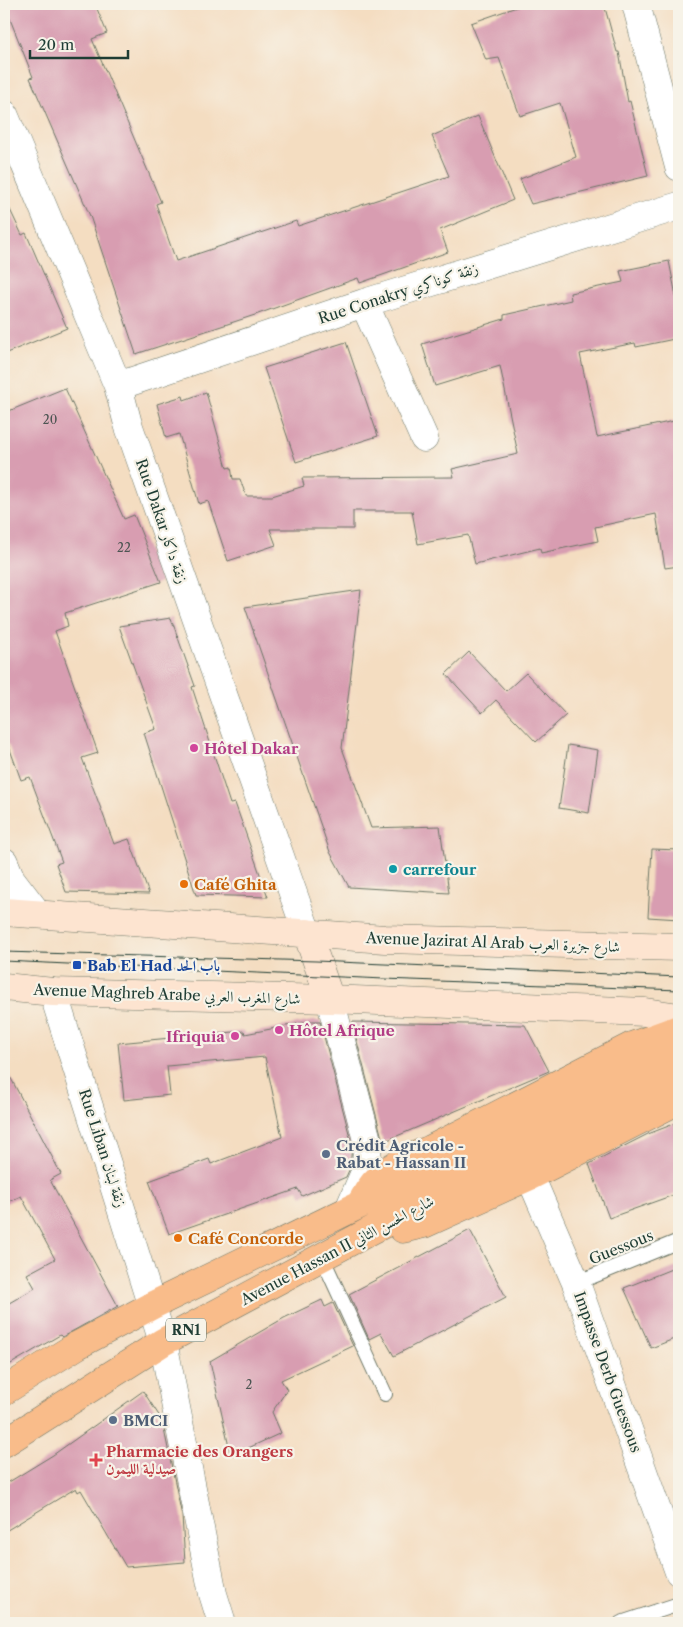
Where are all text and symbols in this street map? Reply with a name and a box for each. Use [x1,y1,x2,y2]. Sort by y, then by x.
scale bar [30,28,128,60]
text: 20 m [38,35,74,54]
street label: Rue Conakry زنقة كوناكري [316,258,481,331]
house number: 20 [43,412,57,427]
street label: Rue Dakar زنقة داكار [132,456,192,586]
house number: 22 [117,540,131,555]
place label: Hôtel Dakar [204,739,299,758]
marker: Hôtel Dakar [188,742,200,754]
place label: carrefour [403,860,477,879]
marker: carrefour [387,863,399,875]
place label: Café Ghita [194,875,277,894]
marker: Café Ghita [178,878,190,890]
street label: Avenue Jazirat Al Arab شارع جزيرة العرب [364,928,620,960]
place label: Bab El Had باب الحد [87,956,220,976]
marker: Bab El Had باب الحد [71,959,83,971]
street label: Avenue Maghreb Arabe شارع المغرب العربي [32,980,301,1012]
place label: Hôtel Afrique [289,1021,395,1040]
marker: Hôtel Afrique [273,1024,285,1036]
place label: Ifriquia [166,1027,225,1046]
marker: Ifriquia [229,1030,241,1042]
street label: Rue Liban زنقة لبنان [75,1086,131,1210]
place label: Crédit Agricole - Rabat - Hassan II [336,1136,466,1172]
marker: Crédit Agricole - Rabat - Hassan II [320,1148,332,1160]
street label: Avenue Hassan II شارع الحسن الثاني [236,1191,439,1313]
street label: Guessous [586,1225,656,1269]
place label: Café Concorde [188,1229,303,1248]
marker: Café Concorde [172,1232,184,1244]
street label: Impasse Derb Guessous [570,1289,646,1455]
road number: RN1 [166,1318,206,1342]
house number: 2 [246,1377,253,1392]
place label: BMCI [123,1411,168,1430]
marker: BMCI [107,1414,119,1426]
place label: Pharmacie des Orangers صيدلية الليمون [106,1442,293,1478]
marker: Pharmacie des Orangers صيدلية الليمون [90,1454,102,1466]

